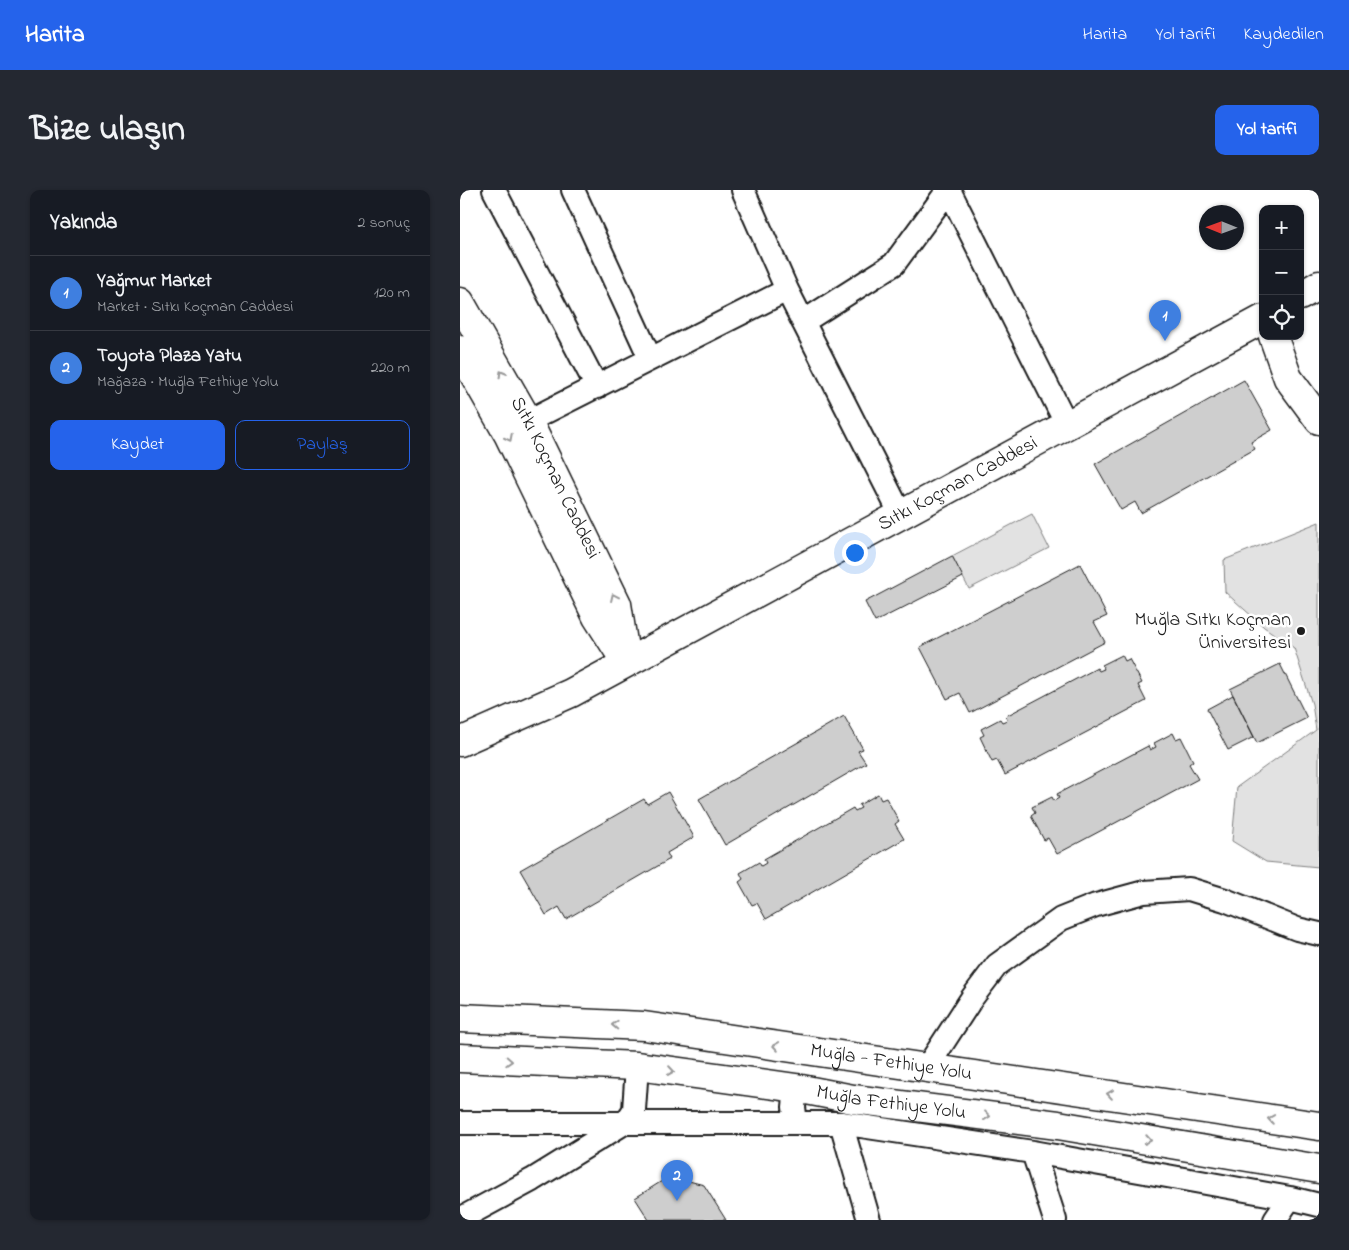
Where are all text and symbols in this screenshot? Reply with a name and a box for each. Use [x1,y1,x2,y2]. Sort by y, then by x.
text: Harita [25,18,85,53]
text: Harita [1082,22,1127,48]
text: Yol tarifi [1155,22,1216,48]
text: Kaydedilen [1244,22,1324,48]
text: Bize ulaşın [30,105,185,156]
button: Yol tarifi [1215,105,1319,155]
north arrow [1199,205,1244,250]
map controls [1259,205,1304,340]
button: + [1259,205,1304,250]
text: Yakında [50,208,117,238]
text: 2 sonuç [357,211,410,235]
button: − [1259,250,1304,295]
text: Yağmur Market [97,268,212,295]
text: 1 [63,281,69,305]
text: 120 m [374,281,410,305]
text: Market · Sıtkı Koçman Caddesi [97,295,293,319]
button: locate [1259,295,1304,340]
pin: 1 [1149,300,1181,341]
text: Toyota Plaza Yatu [97,343,242,370]
text: 2 [62,356,70,380]
text: 220 m [371,356,410,380]
text: Mağaza · Muğla Fethiye Yolu [97,370,279,394]
one-way arrow [498,371,508,380]
street label: Sıtkı Koçman Caddesi [503,391,607,564]
button: Kaydet [50,420,225,470]
button: Paylaş [235,420,410,470]
street label: Sıtkı Koçman Caddesi [873,429,1043,539]
one-way arrow [503,433,513,442]
your location [842,540,868,566]
one-way arrow [609,593,620,602]
place label: Muğla Sıtkı Koçman Üniversitesi [1134,606,1291,658]
marker: Muğla Sıtkı Koçman Üniversitesi [1295,625,1307,637]
one-way arrow [611,1019,619,1030]
street label: Muğla - Fethiye Yolu [808,1036,974,1089]
one-way arrow [772,1041,780,1052]
one-way arrow [505,1055,513,1066]
one-way arrow [667,1065,675,1076]
street label: Muğla Fethiye Yolu [814,1078,968,1128]
one-way arrow [1106,1090,1114,1100]
one-way arrow [984,1110,992,1121]
one-way arrow [1266,1114,1275,1124]
one-way arrow [1144,1135,1152,1145]
pin: 2 [661,1160,693,1201]

